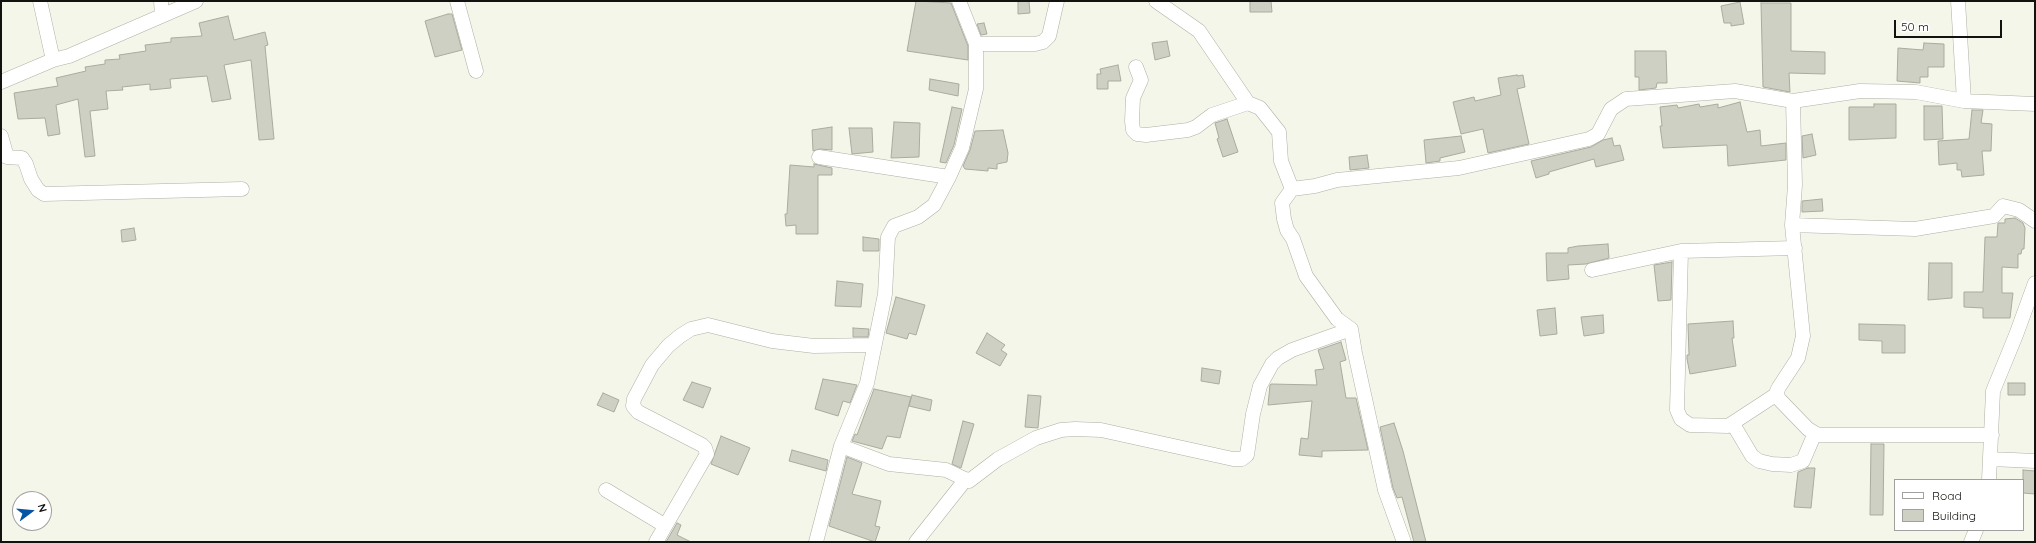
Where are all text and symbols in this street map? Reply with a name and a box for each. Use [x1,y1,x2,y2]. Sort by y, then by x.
scale bar [1896,12,2004,38]
text: 50 m [1901,19,1929,34]
legend [1894,479,2024,531]
text: Road [1932,488,1962,503]
north arrow [12,491,52,531]
text: N [35,502,50,514]
text: Building [1932,508,1976,523]

